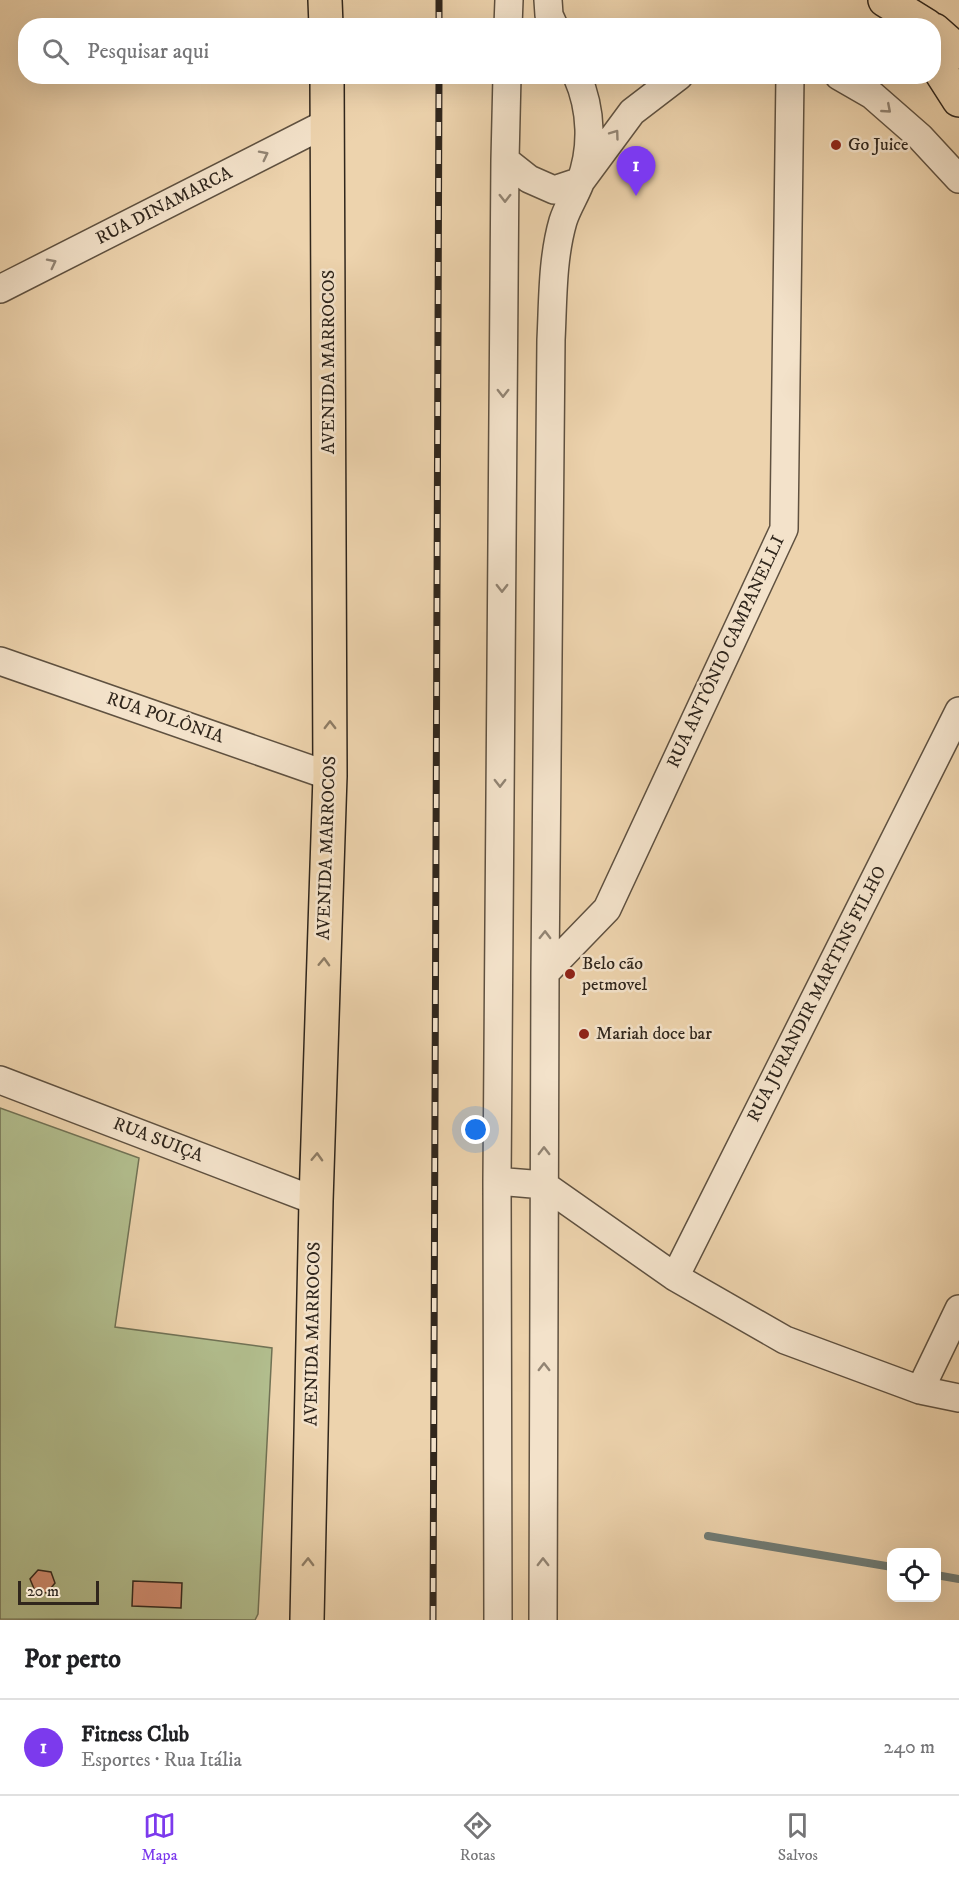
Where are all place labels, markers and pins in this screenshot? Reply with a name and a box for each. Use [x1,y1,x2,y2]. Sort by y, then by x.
place label: Go Juice [848,134,909,156]
marker: Go Juice [829,138,843,152]
pin: 1 [616,146,656,196]
place label: Belo cão petmovel [581,953,648,996]
marker: Belo cão petmovel [563,967,577,981]
place label: Mariah doce bar [596,1023,712,1045]
marker: Mariah doce bar [577,1027,591,1041]

